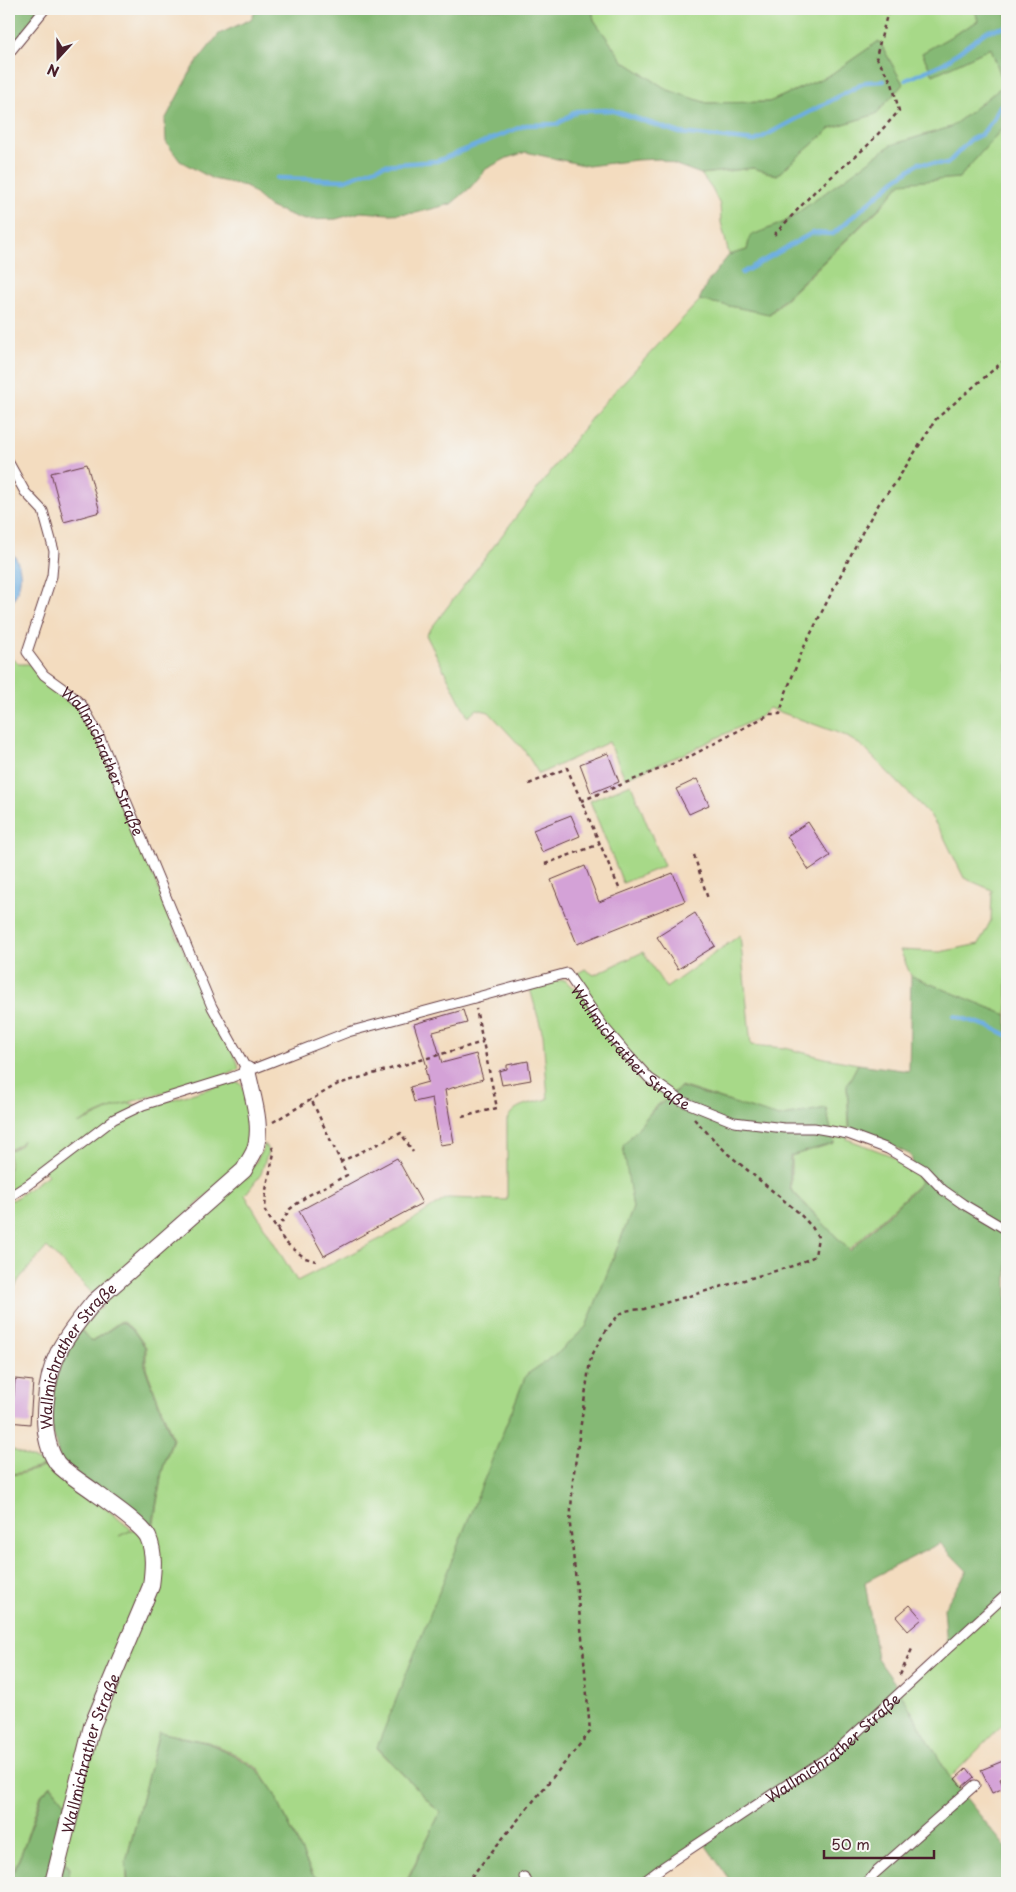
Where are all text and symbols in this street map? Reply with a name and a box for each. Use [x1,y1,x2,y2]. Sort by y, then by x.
north arrow [32,32,82,82]
text: N [44,59,62,82]
street label: Wallmichrather Straße [56,680,151,839]
street label: Wallmichrather Straße [566,979,694,1115]
street label: Wallmichrather Straße [33,1276,121,1430]
street label: Wallmichrather Straße [54,1670,125,1835]
street label: Wallmichrather Straße [760,1687,905,1808]
scale bar [824,1827,934,1859]
text: 50 m [831,1832,870,1855]

